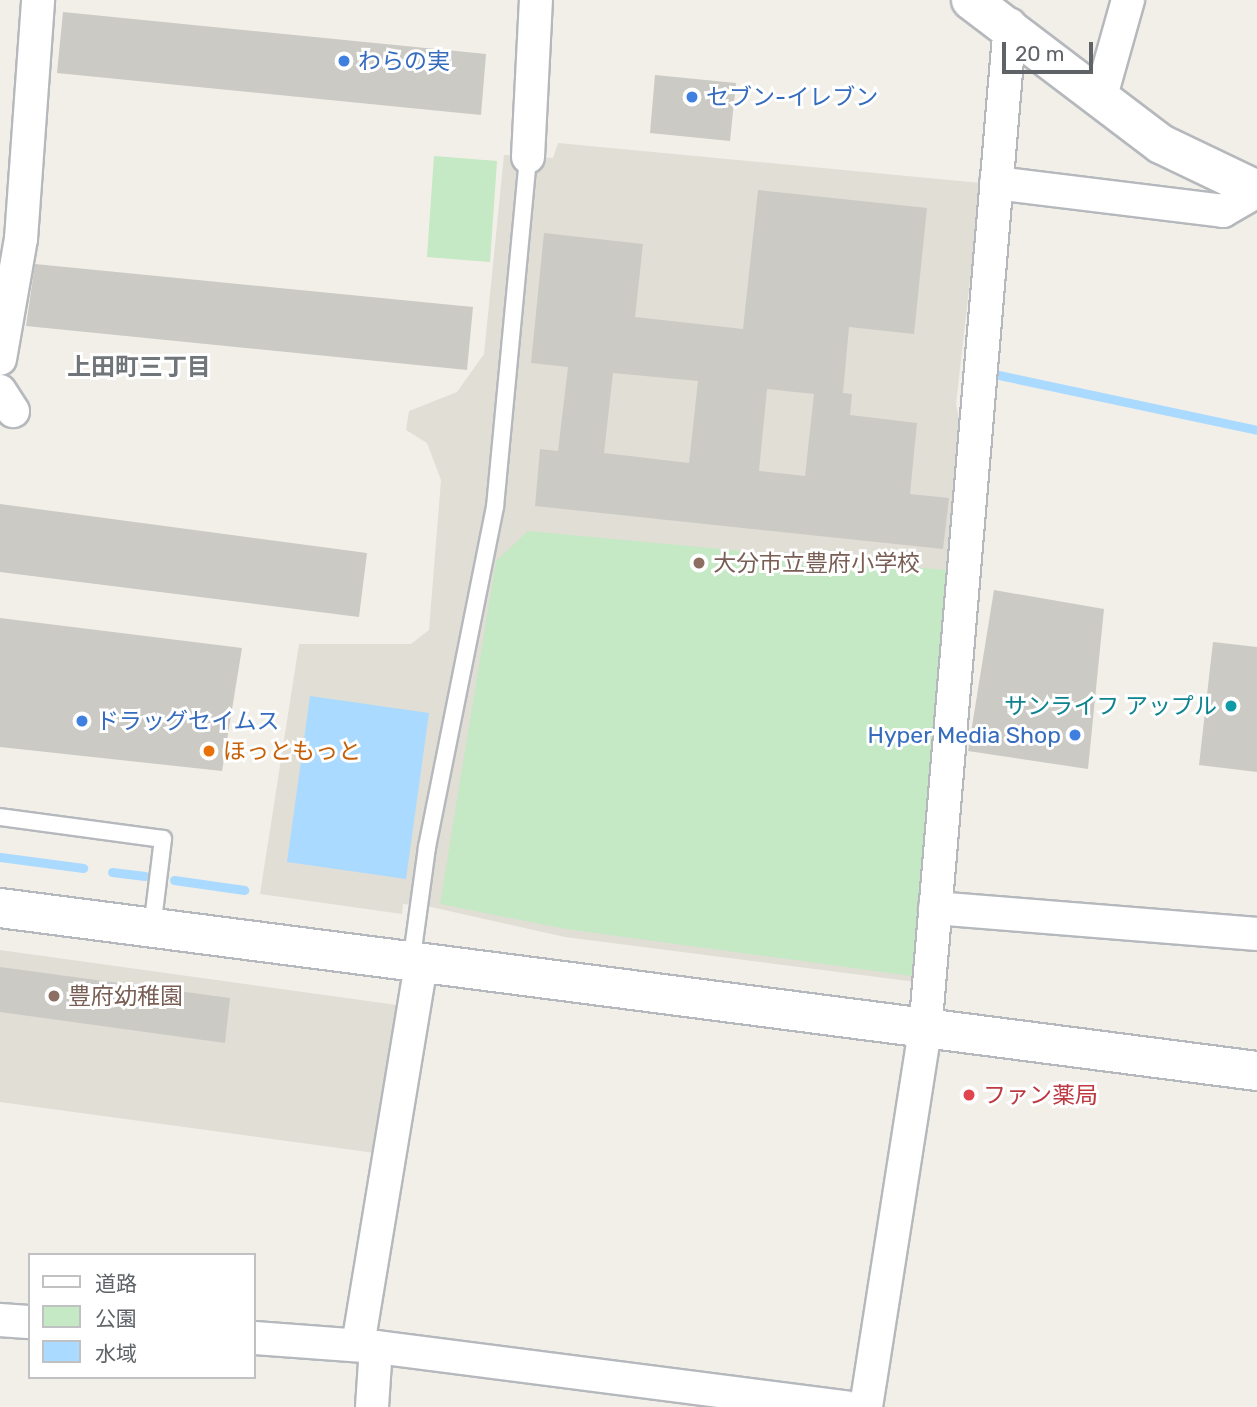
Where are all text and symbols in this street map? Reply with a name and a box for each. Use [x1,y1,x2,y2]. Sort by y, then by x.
scale bar [1005,28,1096,72]
text: 20 m [1015,41,1064,66]
place label: わらの実 [358,47,450,75]
marker: わらの実 [336,53,352,69]
place label: セブン-イレブン [706,83,878,111]
marker: セブン-イレブン [684,89,700,105]
district label: 上田町三丁目 [67,354,211,382]
place label: 大分市立豊府小学校 [713,549,920,577]
marker: 大分市立豊府小学校 [691,555,707,571]
place label: サンライフ アップル [1004,692,1217,720]
marker: サンライフ アップル [1223,698,1239,714]
place label: ドラッグセイムス [96,707,280,735]
marker: ドラッグセイムス [74,713,90,729]
place label: Hyper Media Shop [867,721,1061,749]
marker: Hyper Media Shop [1067,727,1083,743]
place label: ほっともっと [223,737,361,765]
marker: ほっともっと [201,743,217,759]
place label: 豊府幼稚園 [68,982,183,1010]
marker: 豊府幼稚園 [46,988,62,1004]
place label: ファン薬局 [983,1081,1098,1109]
marker: ファン薬局 [961,1087,977,1103]
legend [28,1253,256,1379]
text: 道路 [95,1271,137,1296]
text: 公園 [95,1306,137,1331]
text: 水域 [95,1341,137,1366]

